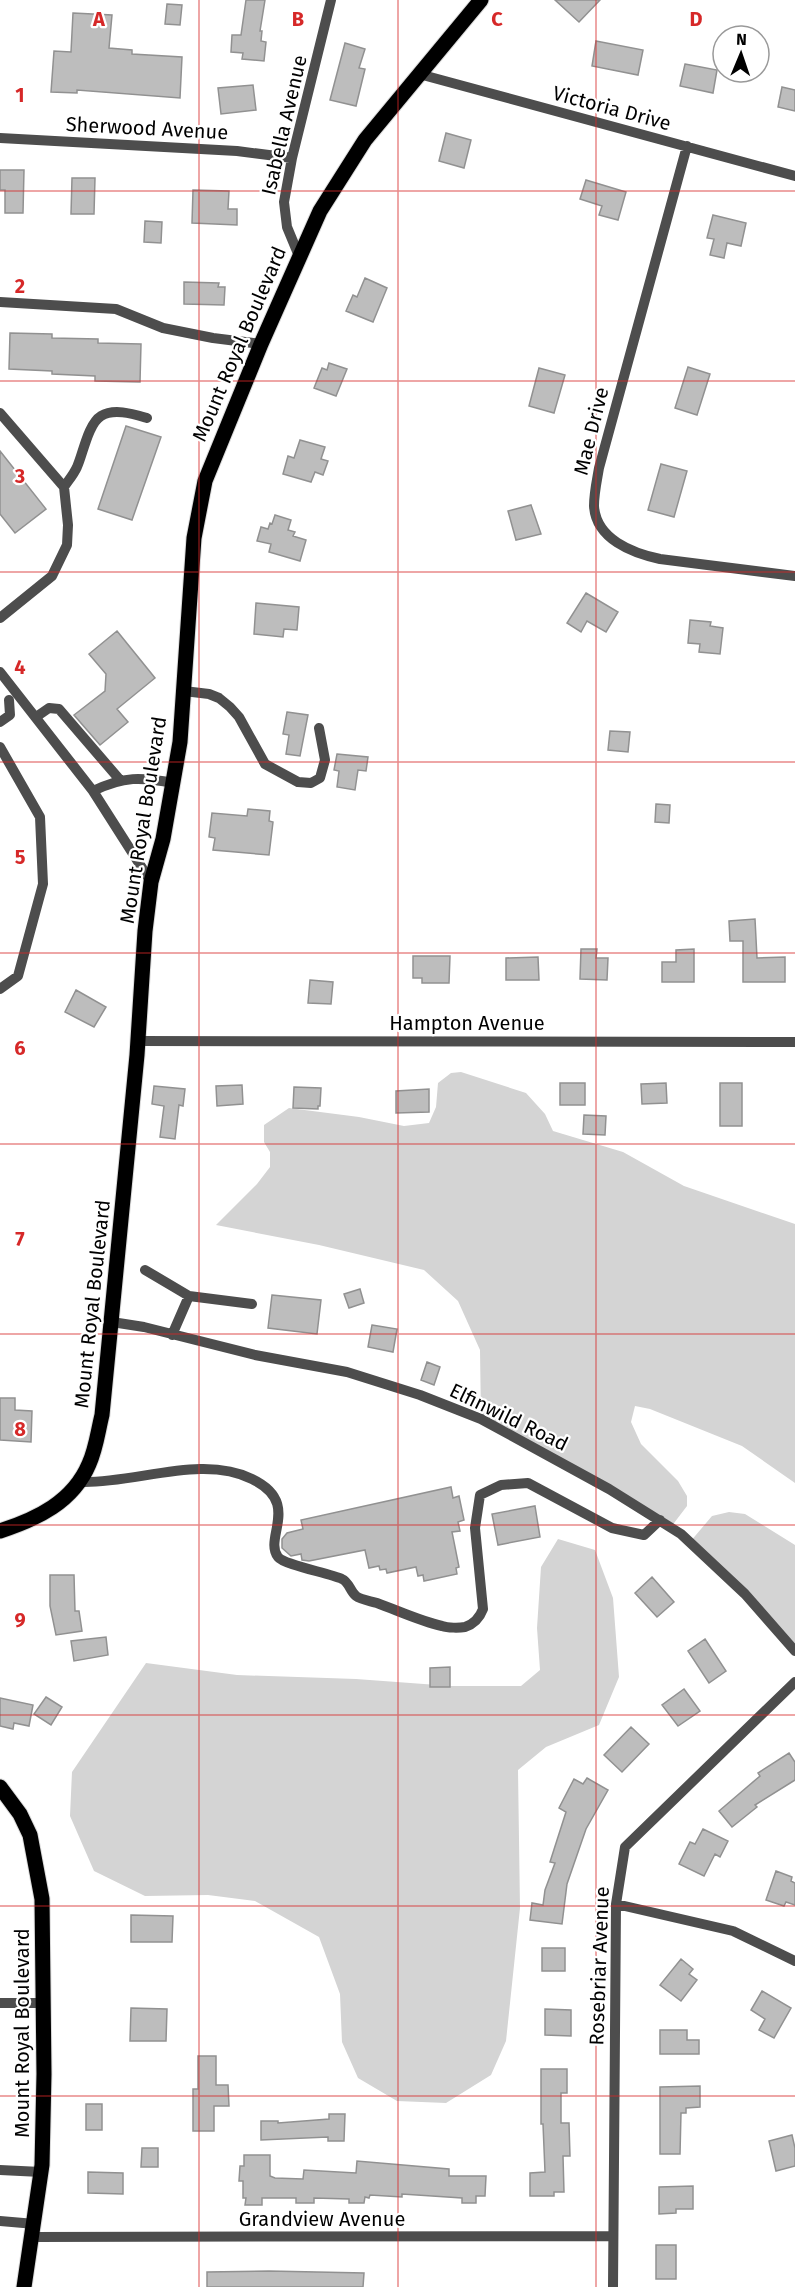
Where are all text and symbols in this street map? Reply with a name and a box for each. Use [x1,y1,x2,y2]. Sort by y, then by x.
text: A [92,7,106,31]
text: B [292,7,304,31]
text: C [491,7,503,31]
text: D [689,7,703,31]
north arrow [711,24,771,84]
text: N [736,30,747,49]
street label: Isabella Avenue [256,53,312,197]
street label: Victoria Drive [550,81,674,135]
text: 1 [15,83,25,107]
street label: Sherwood Avenue [65,112,229,144]
street label: Mount Royal Boulevard [187,243,291,445]
text: 2 [15,274,25,298]
street label: Mae Drive [569,385,613,477]
text: 3 [14,464,25,488]
text: 4 [14,655,26,679]
street label: Mount Royal Boulevard [115,715,171,925]
text: 5 [15,845,26,869]
street label: Hampton Avenue [389,1011,545,1035]
text: 6 [14,1036,26,1060]
street label: Mount Royal Boulevard [69,1199,115,1409]
text: 7 [15,1227,25,1251]
street label: Elfinwild Road [446,1378,572,1456]
text: 8 [14,1417,26,1441]
text: 9 [14,1608,26,1632]
street label: Rosebriar Avenue [584,1886,614,2046]
street label: Mount Royal Boulevard [10,1928,34,2138]
street label: Grandview Avenue [239,2207,405,2231]

